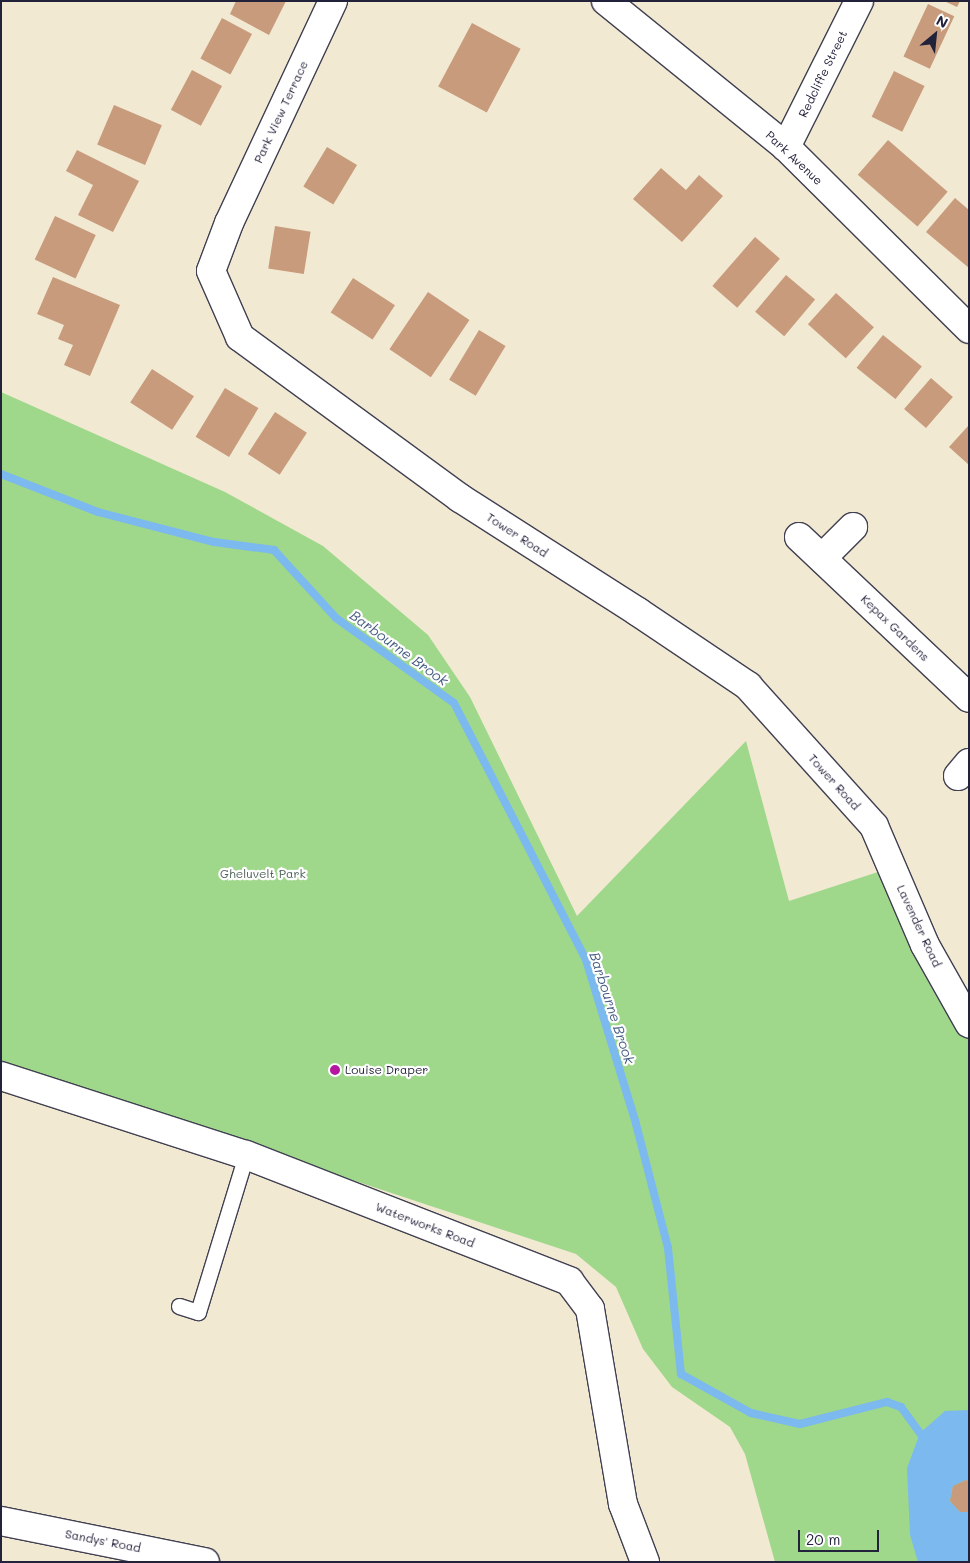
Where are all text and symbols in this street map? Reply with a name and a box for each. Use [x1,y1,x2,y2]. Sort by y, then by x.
north arrow [910,10,960,60]
text: N [933,10,951,32]
street label: Redcliffe Street [796,28,850,120]
street label: Park View Terrace [251,59,311,165]
street label: Park Avenue [763,128,825,188]
street label: Tower Road [484,510,550,560]
street label: Kepax Gardens [858,592,932,664]
water label: Barbourne Brook [347,607,451,689]
street label: Tower Road [805,751,863,813]
park label: Gheluvelt Park [220,867,306,881]
street label: Lavender Road [894,883,944,969]
water label: Barbourne Brook [586,950,638,1066]
place label: Louise Draper [345,1063,428,1077]
marker: Louise Draper [329,1064,341,1076]
street label: Waterworks Road [373,1199,477,1251]
scale bar [800,1520,881,1552]
street label: Sandys' Road [64,1527,142,1555]
text: 20 m [806,1529,840,1549]

